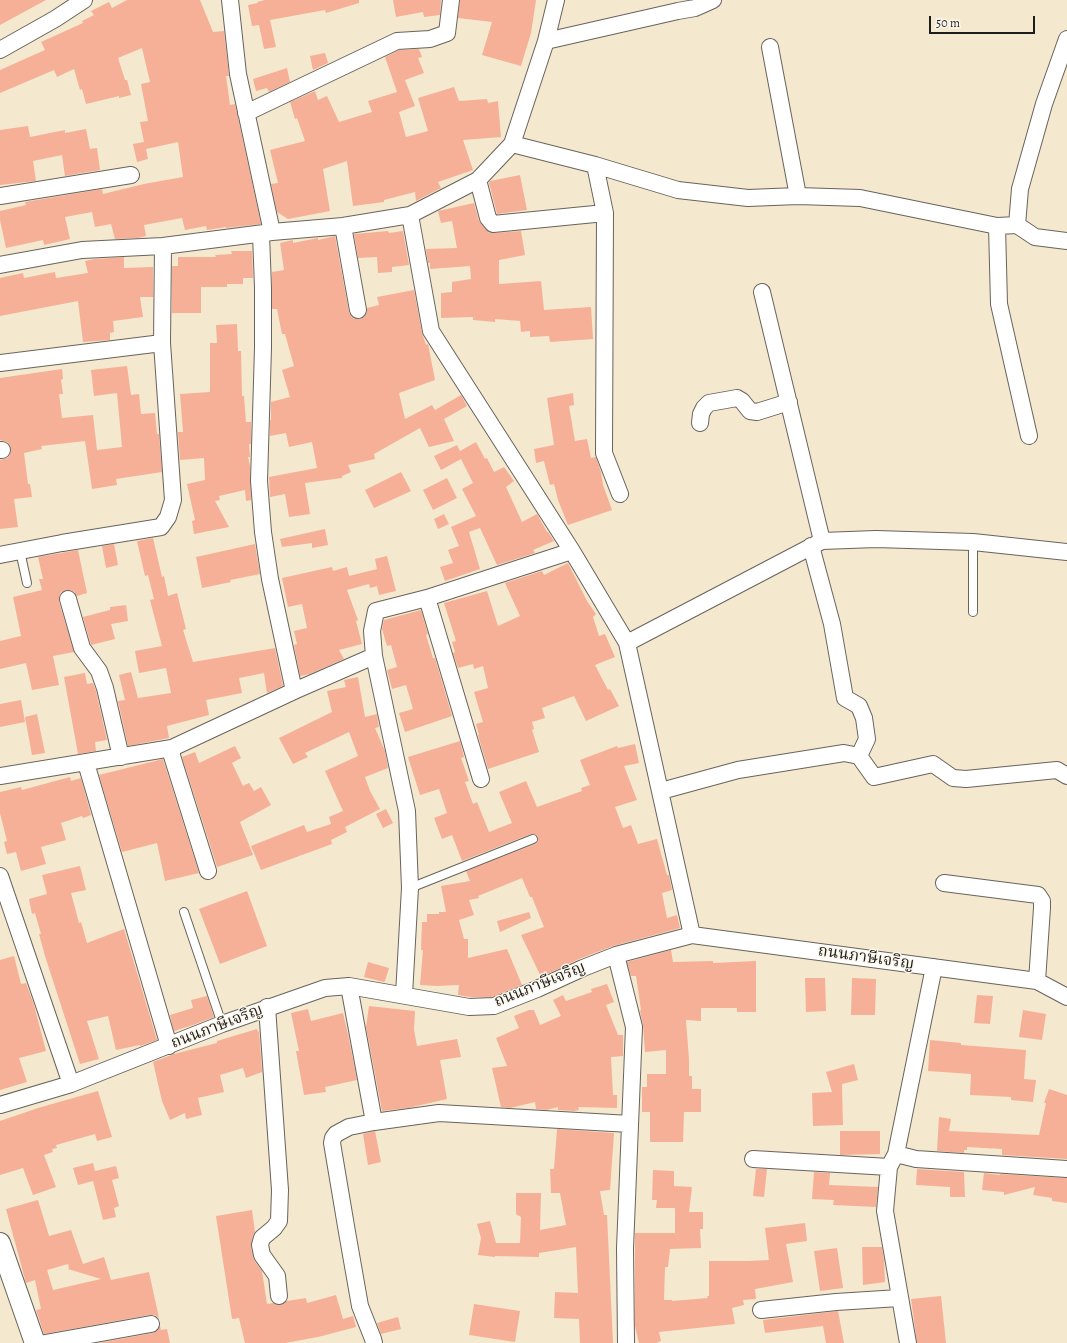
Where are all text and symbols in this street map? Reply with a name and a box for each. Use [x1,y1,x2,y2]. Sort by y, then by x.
scale bar [931,8,1037,34]
text: 50 m [936,15,960,31]
street label: ถนนภาษีเจริญ [817,942,915,974]
street label: ถนนภาษีเจริญ [492,958,588,1012]
street label: ถนนภาษีเจริญ [168,1001,266,1053]

